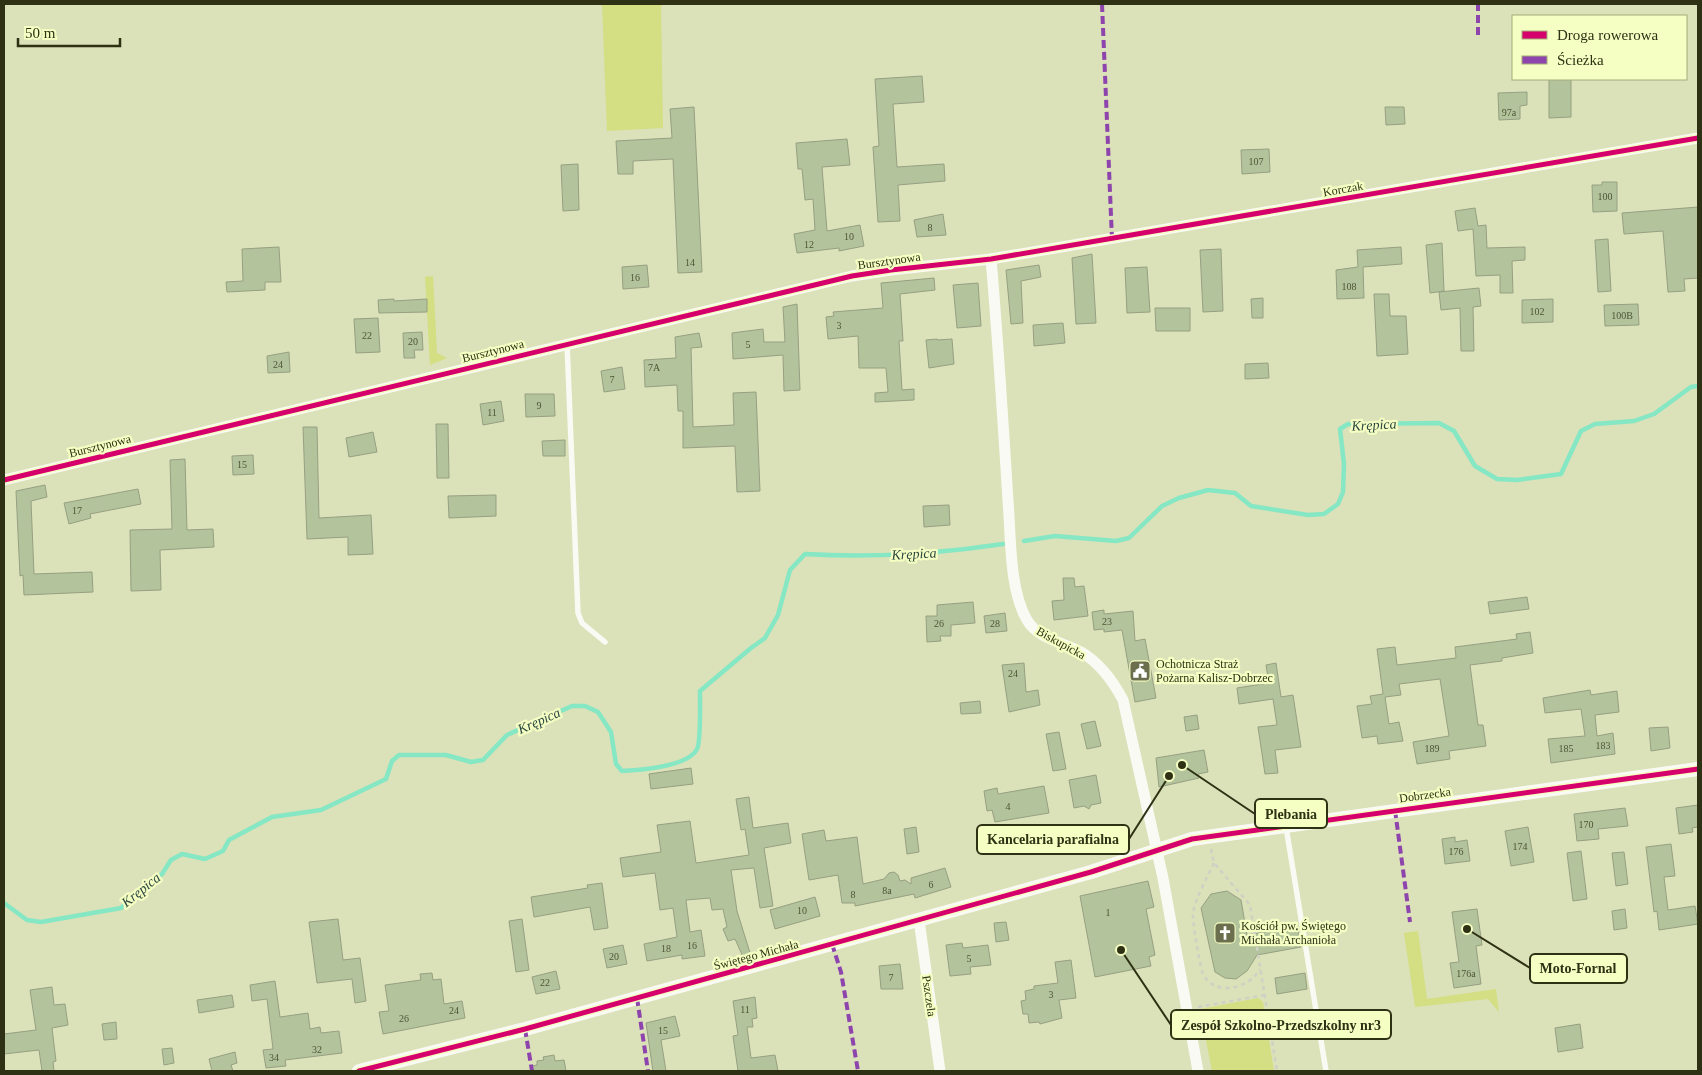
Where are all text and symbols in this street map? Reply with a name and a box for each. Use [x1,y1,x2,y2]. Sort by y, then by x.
scale bar [18,15,120,47]
legend [1512,15,1687,80]
text: 50 m [25,25,56,41]
text: Droga rowerowa [1557,27,1659,43]
text: Ścieżka [1557,52,1604,68]
house number: 97a [1502,107,1517,118]
house number: 107 [1249,156,1264,167]
street label: Korczak [1322,179,1364,199]
house number: 100 [1598,191,1613,202]
house number: 8 [928,222,933,233]
house number: 10 [844,231,854,242]
house number: 12 [804,239,814,250]
street label: Bursztynowa [857,250,922,272]
house number: 14 [685,257,695,268]
house number: 16 [630,272,640,283]
house number: 108 [1342,281,1357,292]
house number: 102 [1530,306,1545,317]
house number: 100B [1611,310,1633,321]
house number: 3 [837,320,842,331]
house number: 22 [362,330,372,341]
house number: 20 [408,336,418,347]
street label: Bursztynowa [461,336,526,365]
house number: 5 [746,339,751,350]
house number: 24 [273,359,283,370]
house number: 7A [648,362,661,373]
house number: 7 [610,374,615,385]
house number: 9 [537,400,542,411]
house number: 11 [487,407,497,418]
water label: Krępica [1350,416,1397,434]
street label: Bursztynowa [68,431,133,460]
house number: 15 [237,459,247,470]
house number: 17 [72,505,82,516]
water label: Krępica [890,545,937,563]
house number: 23 [1102,616,1112,627]
house number: 26 [934,618,944,629]
house number: 28 [990,618,1000,629]
street label: Biskupicka [1034,624,1089,663]
place label: Ochotnicza Straż Pożarna Kalisz-Dobrzec [1156,657,1273,685]
public building icon: Ochotnicza Straż Pożarna Kalisz-Dobrzec [1128,659,1152,683]
house number: 24 [1008,668,1018,679]
water label: Krępica [514,705,563,737]
house number: 183 [1596,740,1611,751]
house number: 189 [1425,743,1440,754]
house number: 185 [1559,743,1574,754]
street label: Dobrzecka [1398,784,1452,806]
callout: Plebania [1255,799,1327,828]
house number: 4 [1006,801,1011,812]
text: Plebania [1265,807,1317,822]
house number: 170 [1579,819,1594,830]
callout: Kancelaria parafialna [977,825,1129,854]
text: Kancelaria parafialna [987,832,1119,847]
house number: 174 [1513,841,1528,852]
house number: 176 [1449,846,1464,857]
water label: Krępica [118,870,163,911]
house number: 6 [929,879,934,890]
house number: 8a [882,885,892,896]
house number: 8 [851,889,856,900]
house number: 10 [797,905,807,916]
house number: 1 [1106,907,1111,918]
place label: Kościół pw. Świętego Michała Archanioła [1241,919,1346,947]
church icon: Kościół pw. Świętego Michała Archanioła [1213,921,1237,945]
street label: Świętego Michała [712,937,800,973]
house number: 16 [687,940,697,951]
house number: 18 [661,943,671,954]
house number: 20 [609,951,619,962]
house number: 5 [967,953,972,964]
callout: Moto-Fornal [1530,954,1627,983]
text: Moto-Fornal [1540,961,1617,976]
house number: 176a [1456,968,1476,979]
house number: 7 [889,972,894,983]
street label: Pszczela [919,975,939,1018]
house number: 22 [540,977,550,988]
house number: 3 [1049,989,1054,1000]
house number: 11 [740,1004,750,1015]
house number: 24 [449,1005,459,1016]
callout: Zespół Szkolno-Przedszkolny nr3 [1171,1010,1391,1039]
house number: 26 [399,1013,409,1024]
text: Zespół Szkolno-Przedszkolny nr3 [1181,1018,1381,1033]
house number: 15 [658,1025,668,1036]
house number: 32 [312,1044,322,1055]
house number: 34 [269,1052,279,1063]

